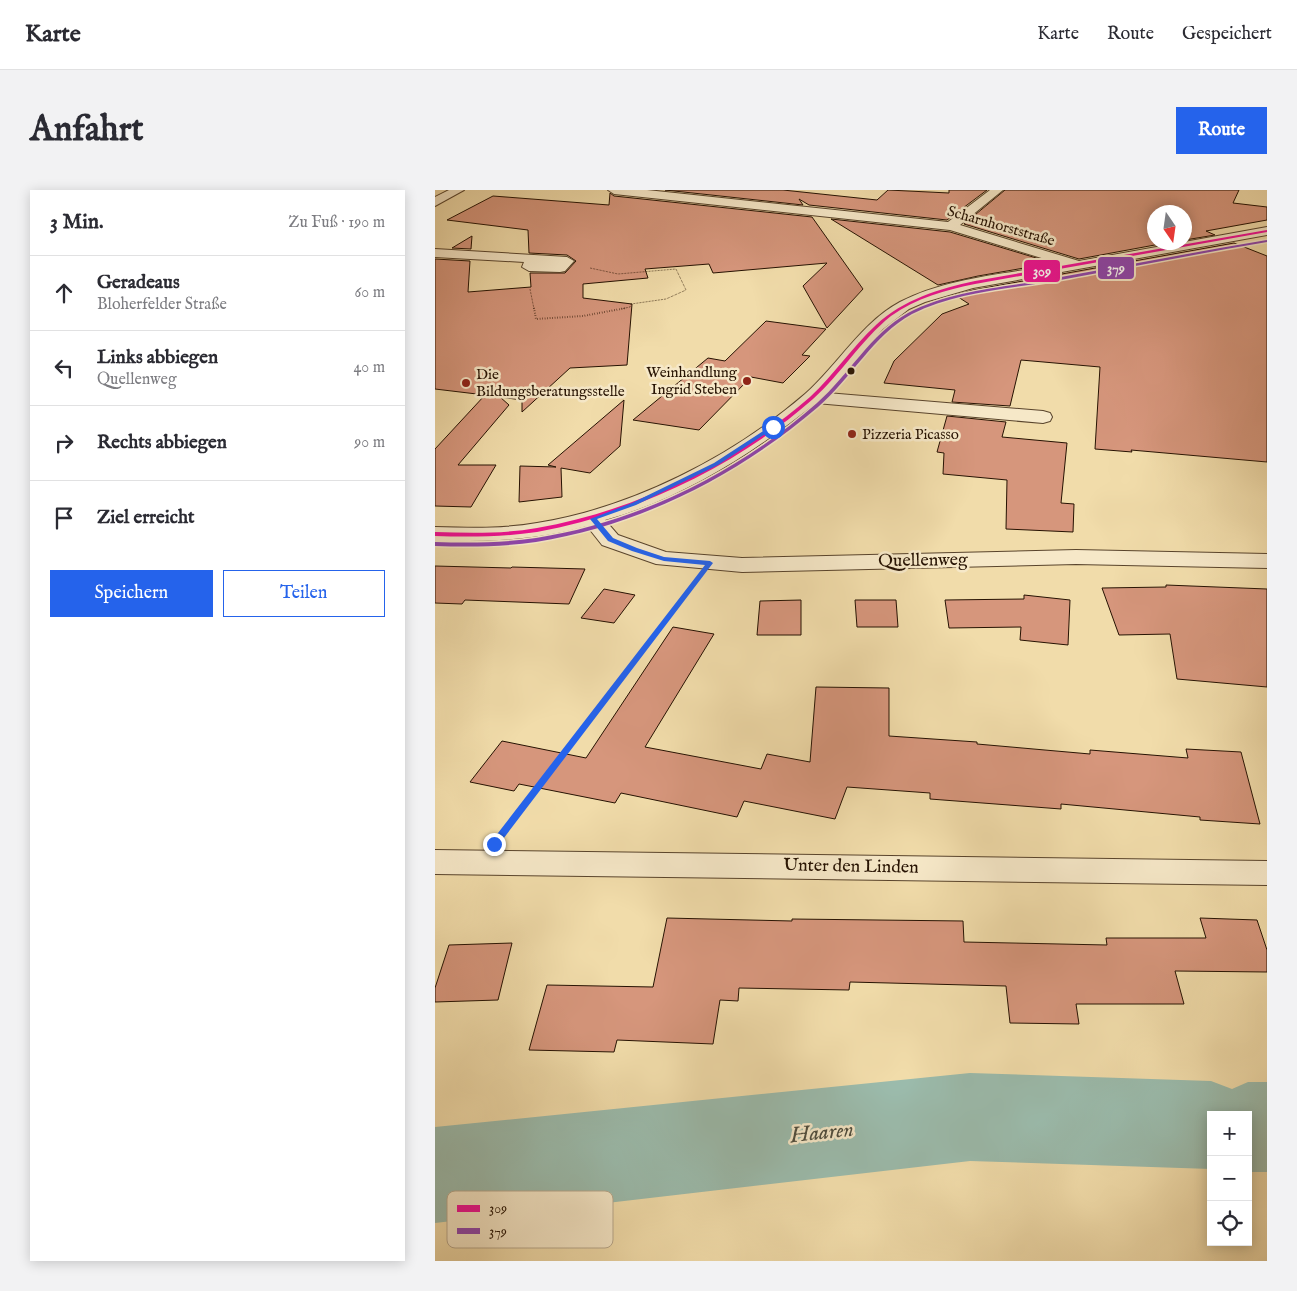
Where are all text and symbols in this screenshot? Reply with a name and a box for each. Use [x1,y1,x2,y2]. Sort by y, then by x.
text: Karte [25,19,81,50]
text: Karte [1037,23,1079,46]
text: Route [1107,23,1154,46]
text: Gespeichert [1182,23,1272,46]
button: Route [1176,107,1267,154]
text: Anfahrt [30,108,144,153]
street label: Scharnhorststraße [945,202,1057,250]
north arrow [1147,205,1192,250]
text: 3 Min. [50,209,103,236]
text: Zu Fuß · 190 m [288,213,385,233]
line badge: 379 [1097,256,1135,280]
line badge: 309 [1023,259,1061,283]
text: 379 [1107,260,1125,278]
text: 309 [1033,263,1051,281]
text: Geradeaus [97,271,180,295]
icon: ahead [50,279,78,307]
text: 60 m [355,283,385,303]
text: Bloherfelder Straße [97,295,227,315]
text: Links abbiegen [97,346,218,370]
icon: left [50,354,78,382]
text: 40 m [353,358,385,378]
place label: Weinhandlung Ingrid Steben [646,363,738,399]
place label: Die Bildungsberatungsstelle [476,365,625,401]
unlabelled marker [846,366,856,376]
text: Quellenweg [97,370,177,390]
marker: Weinhandlung Ingrid Steben [741,375,753,387]
marker: Die Bildungsberatungsstelle [460,377,472,389]
route start [762,416,785,439]
place label: Pizzeria Picasso [862,425,959,444]
marker: Pizzeria Picasso [846,428,858,440]
icon: right [50,429,78,457]
text: Rechts abbiegen [97,431,227,455]
text: 90 m [354,433,385,453]
icon: arrive [50,504,78,532]
text: Ziel erreicht [97,506,195,530]
street label: Quellenweg [878,549,968,573]
button: Speichern [50,570,213,617]
button: Teilen [223,570,385,617]
route end [483,833,506,856]
street label: Unter den Linden [783,854,919,880]
map controls [1207,1111,1252,1246]
button: + [1207,1111,1252,1156]
water label: Haaren [788,1116,855,1150]
button: − [1207,1156,1252,1201]
legend [447,1191,613,1248]
text: 309 [489,1200,507,1218]
button: locate [1207,1201,1252,1246]
text: 379 [489,1223,507,1241]

